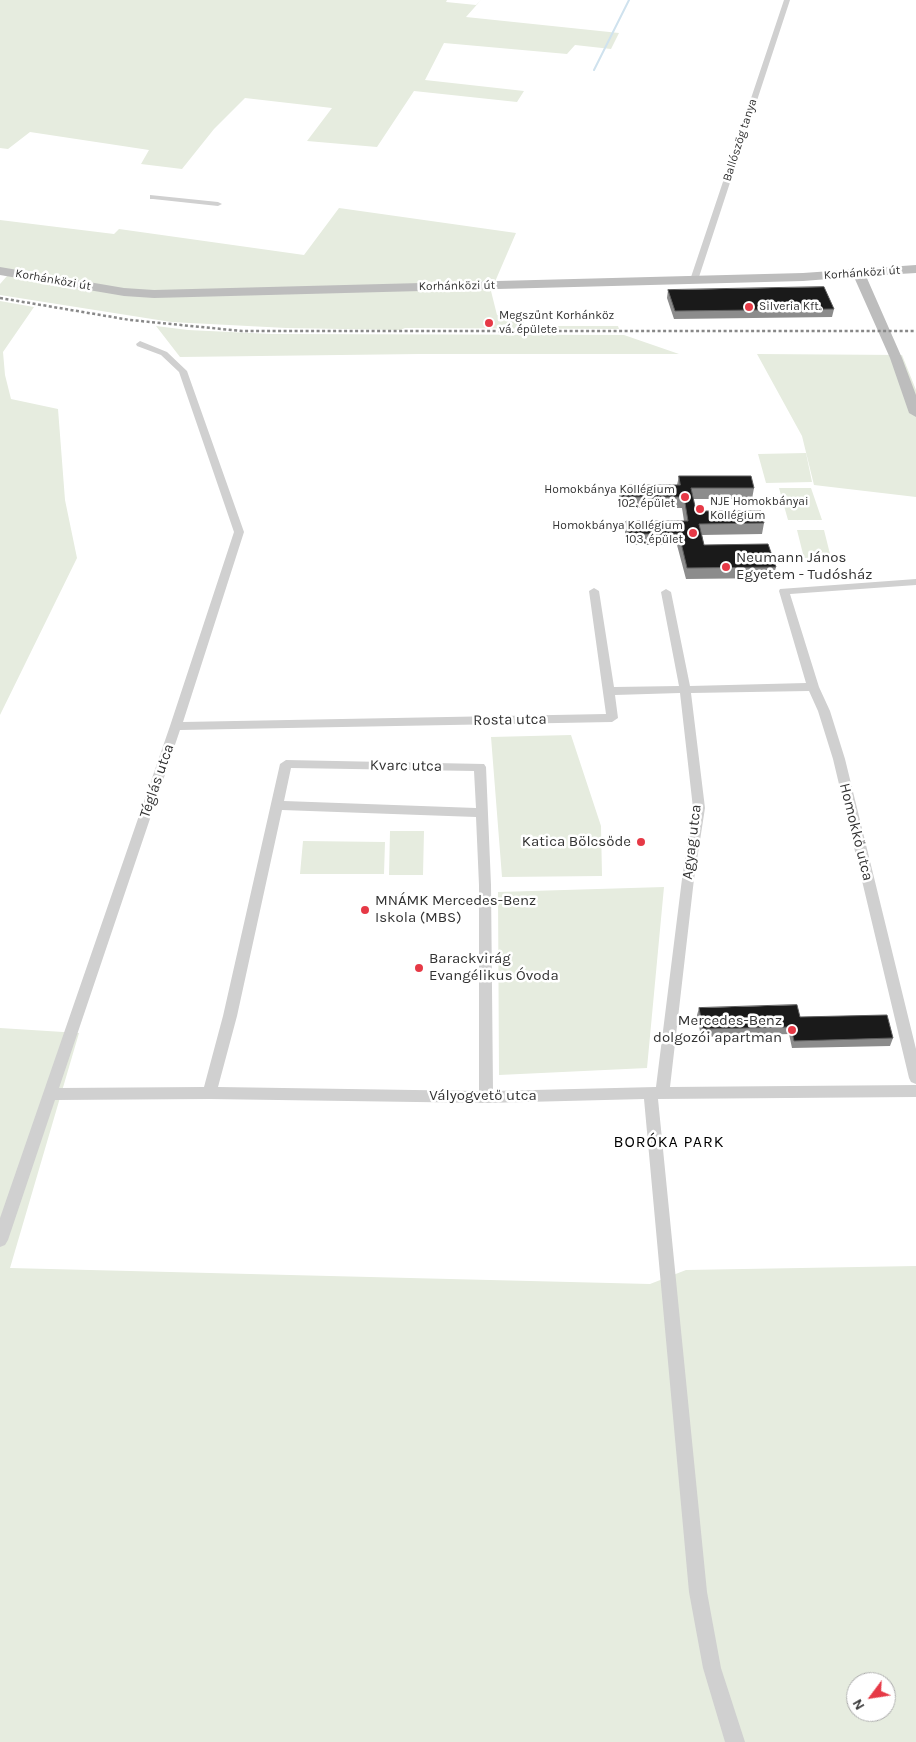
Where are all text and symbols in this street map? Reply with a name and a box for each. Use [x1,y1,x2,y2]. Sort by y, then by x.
street label: Ballószög tanya [720,97,760,183]
street label: Korhánközi út [823,263,901,283]
street label: Korhánközi út [14,266,92,294]
street label: Korhánközi út [419,278,495,294]
place label: Silveria Kft. [759,300,821,314]
marker: Silveria Kft. [743,301,755,313]
place label: Megszűnt Korhánköz vá. épülete [499,309,614,337]
marker: Megszűnt Korhánköz vá. épülete [483,317,495,329]
place label: Homokbánya Kollégium 102. épület [544,483,675,511]
marker: Homokbánya Kollégium 102. épület [679,491,691,503]
place label: NJE Homokbányai Kollégium [710,495,808,523]
marker: NJE Homokbányai Kollégium [694,503,706,515]
place label: Homokbánya Kollégium 103. épület [552,519,683,547]
marker: Homokbánya Kollégium 103. épület [687,527,699,539]
place label: Neumann János Egyetem - Tudósház [736,549,872,584]
marker: Neumann János Egyetem - Tudósház [720,561,732,573]
street label: Rosta utca [473,710,547,730]
street label: Téglás utca [136,742,178,820]
street label: Kvarc utca [370,756,442,776]
street label: Homokkő utca [835,781,877,883]
street label: Agyag utca [678,804,706,880]
place label: Katica Bölcsőde [522,833,631,851]
marker: Katica Bölcsőde [635,836,647,848]
place label: MNÁMK Mercedes-Benz Iskola (MBS) [375,892,536,927]
marker: MNÁMK Mercedes-Benz Iskola (MBS) [359,904,371,916]
place label: Barackvirág Evangélikus Óvoda [429,950,559,985]
marker: Barackvirág Evangélikus Óvoda [413,962,425,974]
place label: Mercedes-Benz dolgozói apartman [653,1012,782,1047]
marker: Mercedes-Benz dolgozói apartman [786,1024,798,1036]
street label: Vályogvető utca [429,1087,537,1105]
district label: BORÓKA PARK [612,1132,726,1152]
north arrow [846,1672,896,1722]
text: N [849,1696,868,1713]

